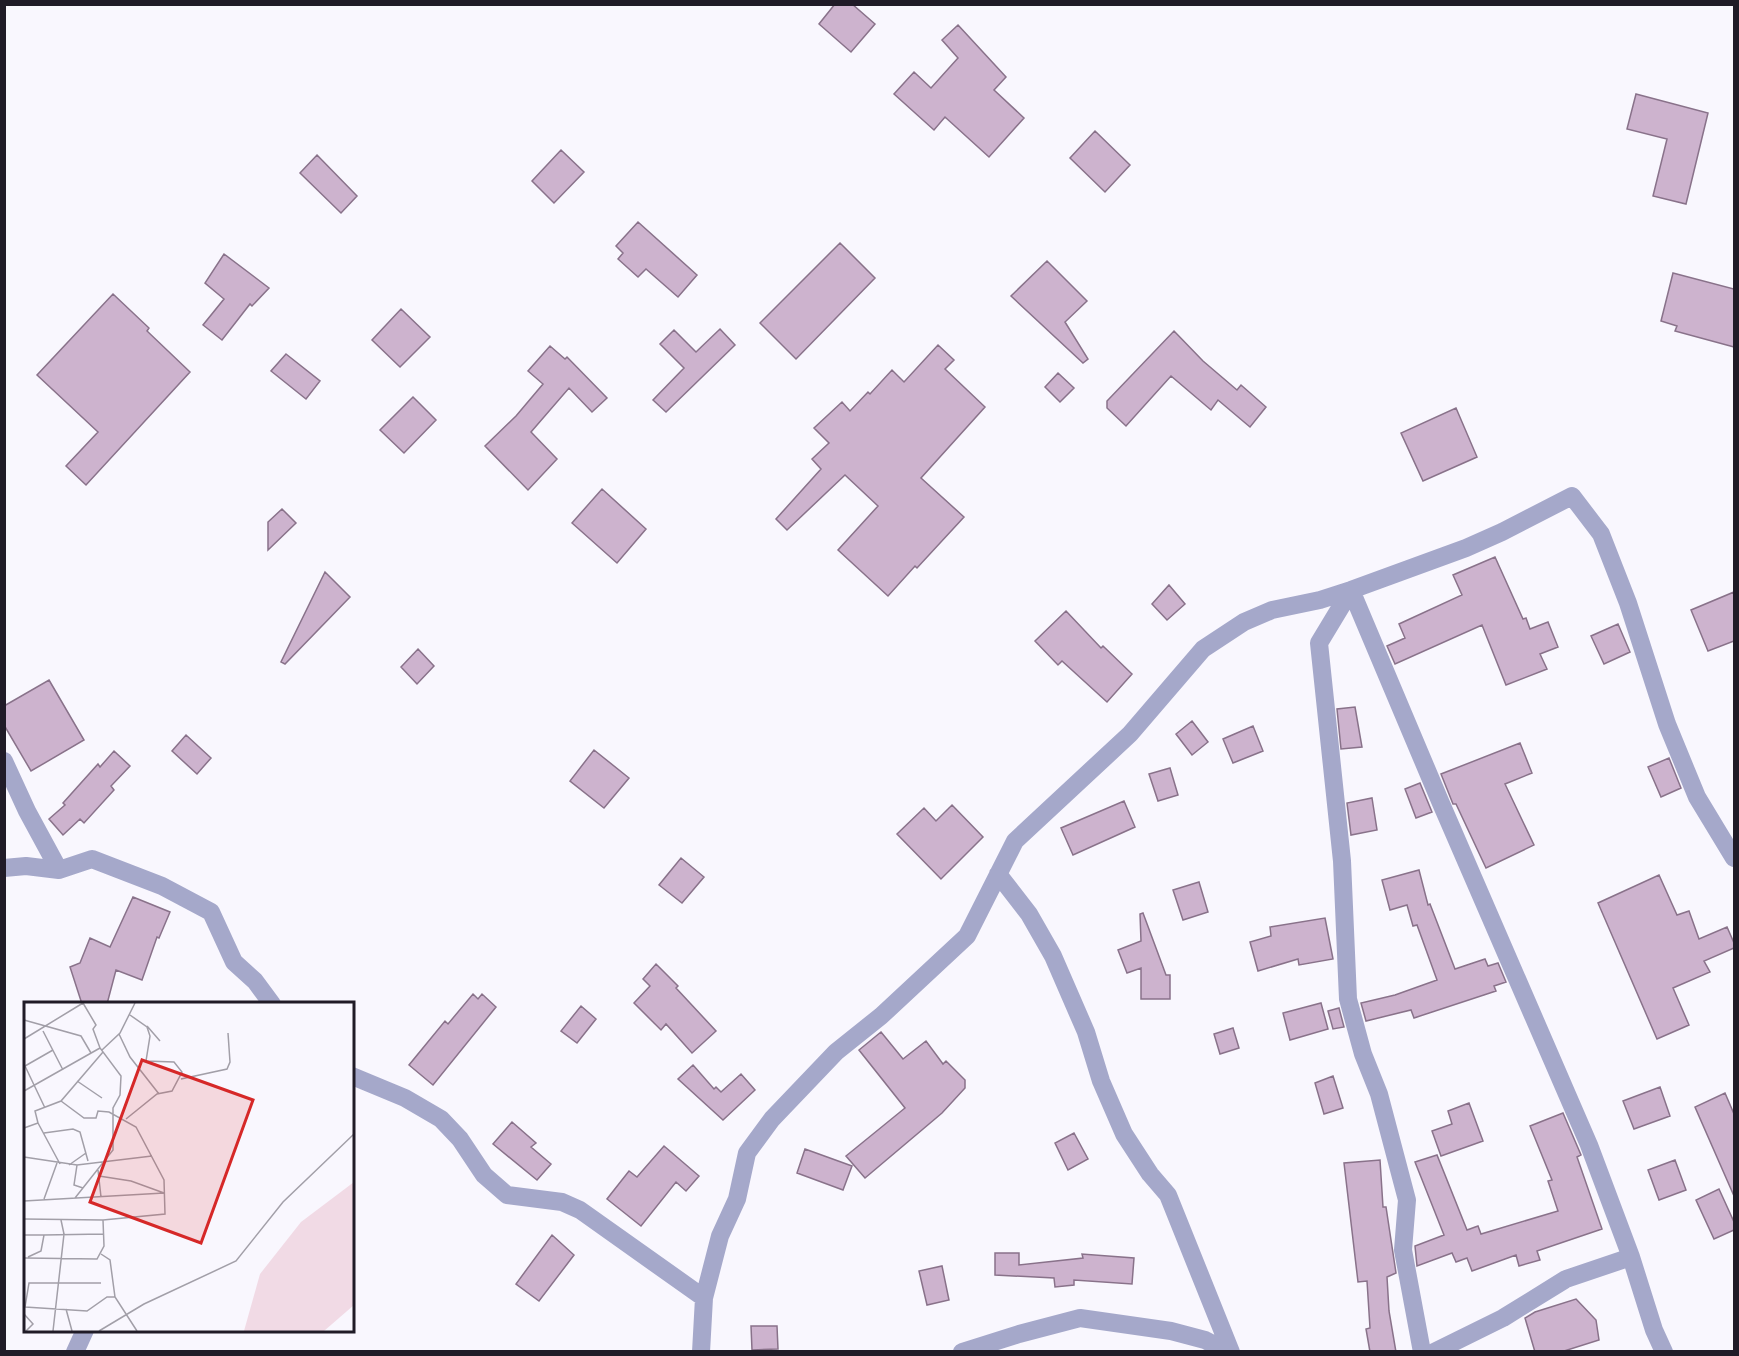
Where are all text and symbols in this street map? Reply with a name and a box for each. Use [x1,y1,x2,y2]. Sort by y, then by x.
inset map [24,1002,354,1332]

